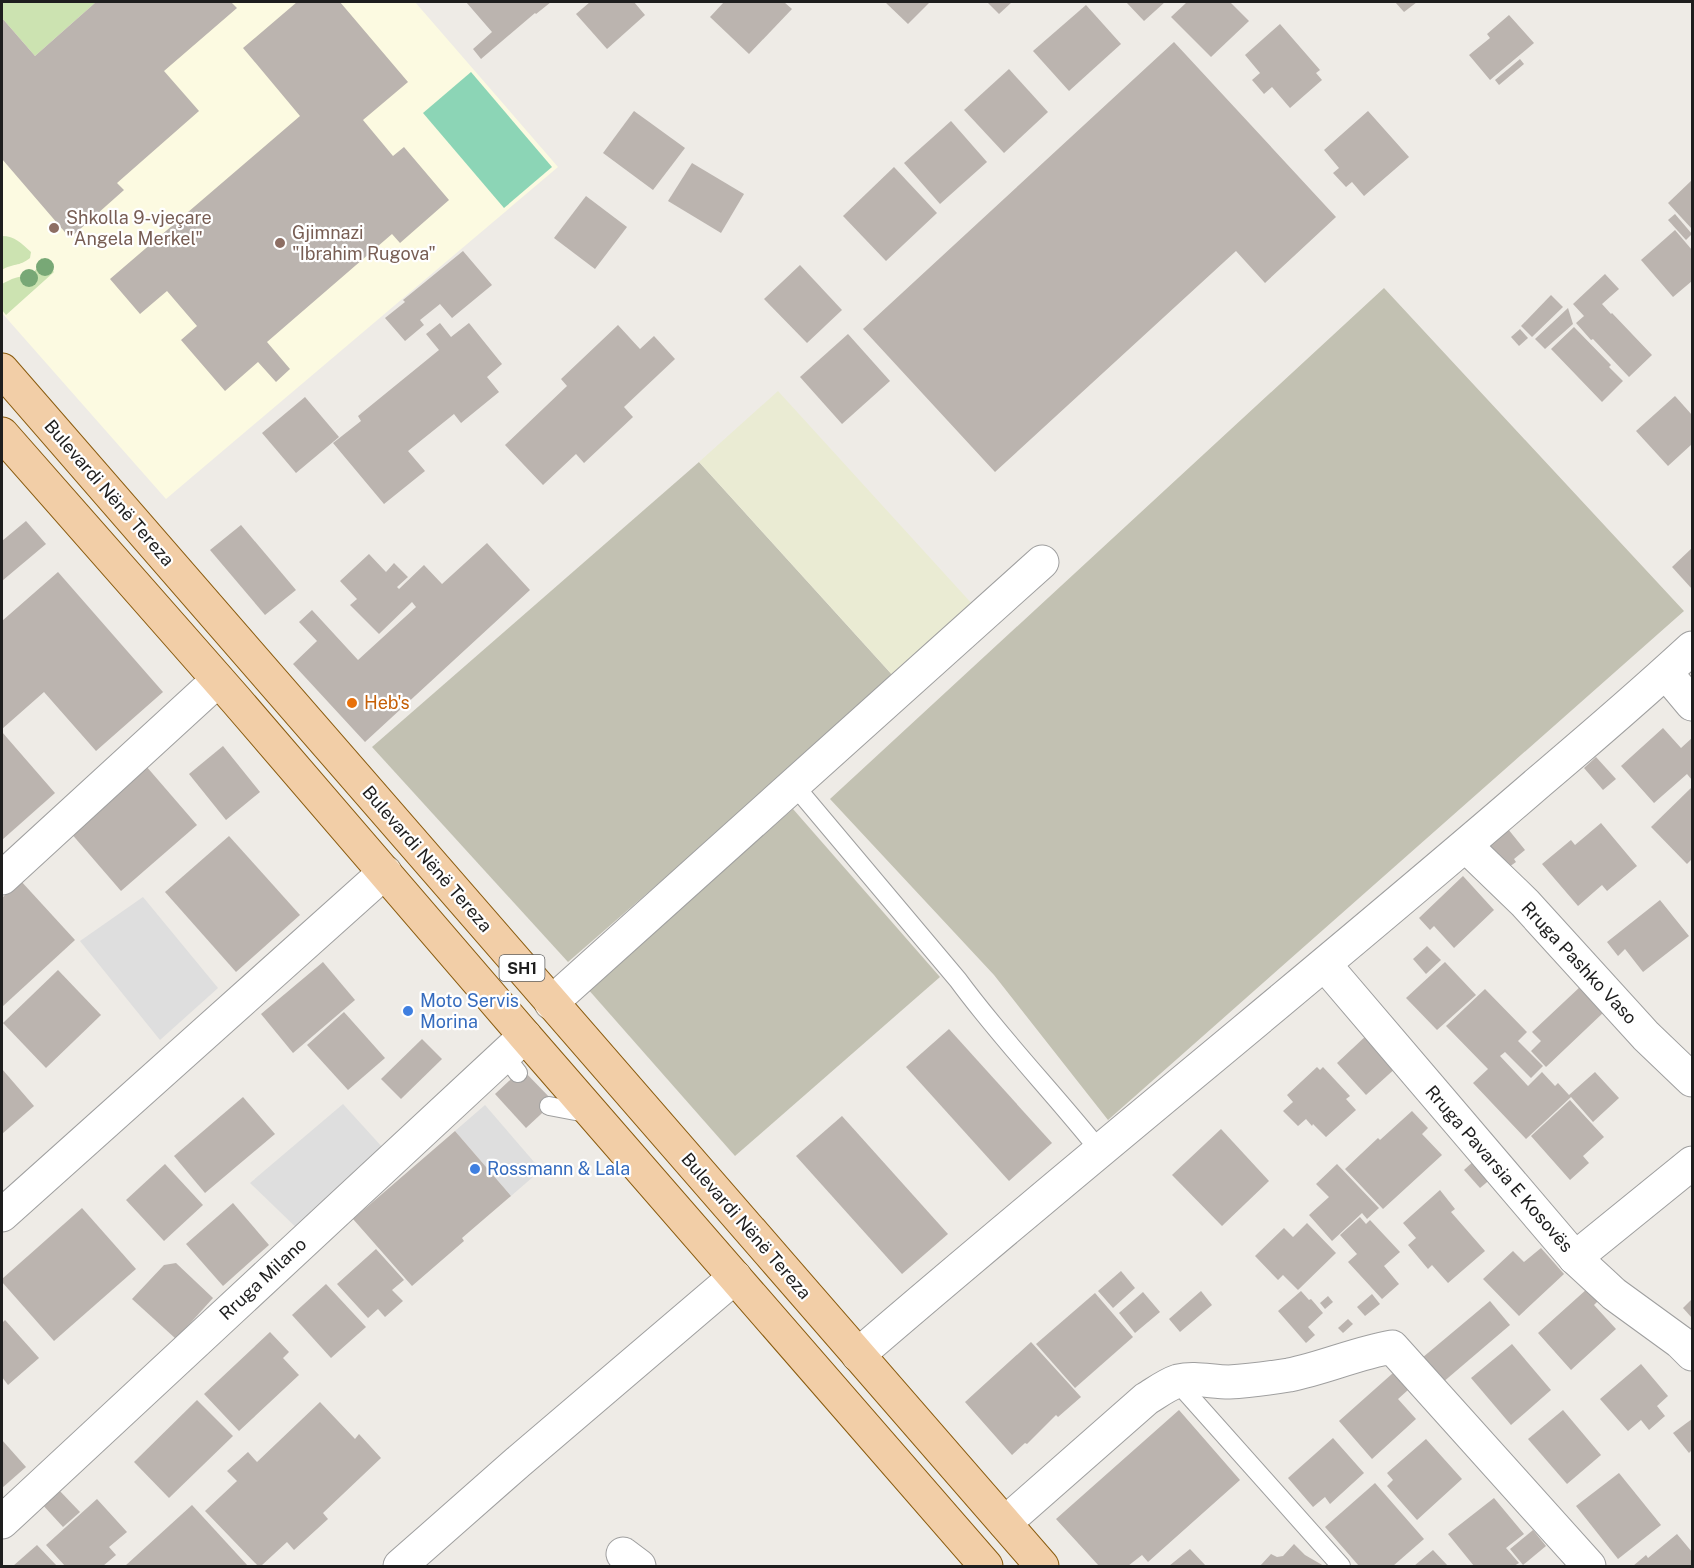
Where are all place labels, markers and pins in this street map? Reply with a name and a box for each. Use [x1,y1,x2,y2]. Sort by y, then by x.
place label: Shkolla 9-vjeçare "Angela Merkel" [66,207,212,249]
marker: Shkolla 9-vjeçare "Angela Merkel" [47,221,61,235]
place label: Gjimnazi "Ibrahim Rugova" [292,222,436,264]
marker: Gjimnazi "Ibrahim Rugova" [273,236,287,250]
place label: Heb's [364,692,410,713]
marker: Heb's [345,696,359,710]
place label: Moto Servis Morina [420,990,519,1032]
marker: Moto Servis Morina [401,1004,415,1018]
place label: Rossmann & Lala [487,1158,630,1179]
marker: Rossmann & Lala [468,1162,482,1176]

